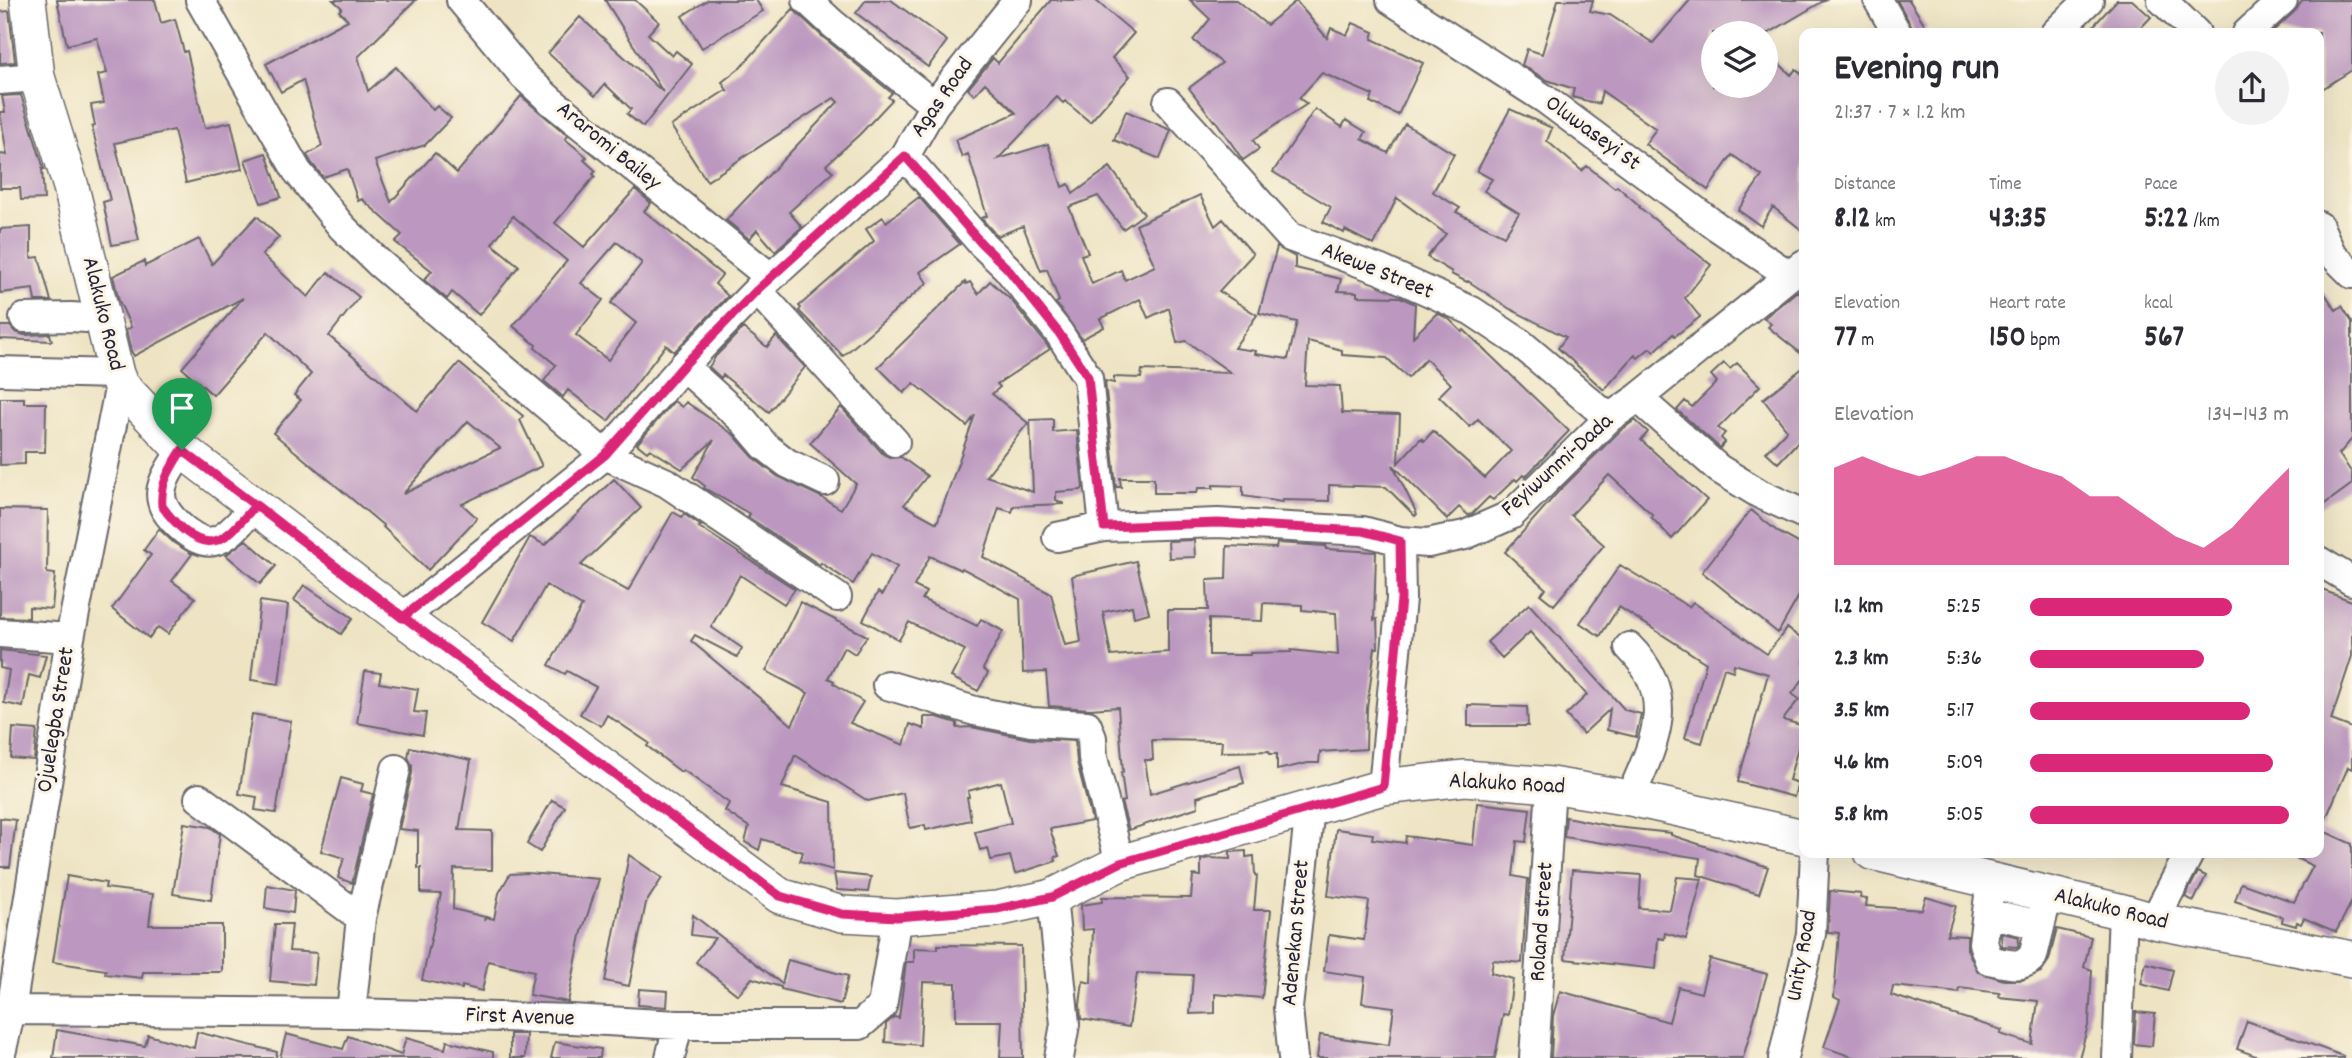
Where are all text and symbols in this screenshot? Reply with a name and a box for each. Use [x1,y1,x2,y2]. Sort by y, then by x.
map controls [1701,21,1778,98]
button: layers [1701,21,1778,98]
text: Evening run [1834,43,1999,98]
street label: Agas Road [903,51,983,145]
button: share [2215,51,2289,125]
street label: Oluwaseyi St [1537,88,1647,180]
street label: Araromi Bailey [548,94,668,200]
text: 21:37 · 7 × 1.2 km [1834,97,1965,130]
text: Distance [1834,172,1896,199]
text: Time [1989,172,2022,199]
text: Pace [2144,172,2178,199]
text: 8.12 [1834,199,1871,242]
text: 43:35 [1989,199,2047,242]
text: 5:22 [2144,199,2189,242]
text: km [1871,209,1896,236]
text: /km [2189,209,2220,236]
street label: Akewe Street [1316,235,1438,309]
street label: Alakuko Road [72,254,132,374]
text: Elevation [1834,291,1900,318]
text: Heart rate [1989,291,2066,318]
text: kcal [2144,291,2173,318]
text: 77 [1834,318,1857,361]
text: 150 [1989,318,2026,361]
text: 567 [2144,318,2184,361]
text: m [1857,328,1874,355]
text: bpm [2026,328,2060,355]
pin [152,378,212,450]
icon: arrive [163,389,201,427]
text: Elevation [1834,399,1914,432]
text: 134–143 m [2207,399,2289,432]
street label: Feyiwunmi-Dada [1494,406,1622,526]
text: 1.2 km [1834,591,1883,624]
text: 5:25 [1946,591,1981,624]
text: 2.3 km [1834,643,1889,676]
text: 5:36 [1946,643,1982,676]
street label: Ojuelegba Street [29,645,85,795]
text: 3.5 km [1834,695,1889,728]
text: 5:17 [1946,695,1974,728]
text: 4.6 km [1834,747,1889,780]
text: 5:09 [1946,747,1984,780]
street label: Alakuko Road [1448,765,1566,805]
text: 5.8 km [1834,799,1888,832]
text: 5:05 [1946,799,1984,832]
street label: Adenekan Street [1274,859,1320,1007]
street label: Roland street [1522,861,1564,983]
street label: Alakuko Road [2051,880,2171,940]
street label: Unity Road [1779,908,1827,1004]
street label: First Avenue [465,1000,575,1036]

